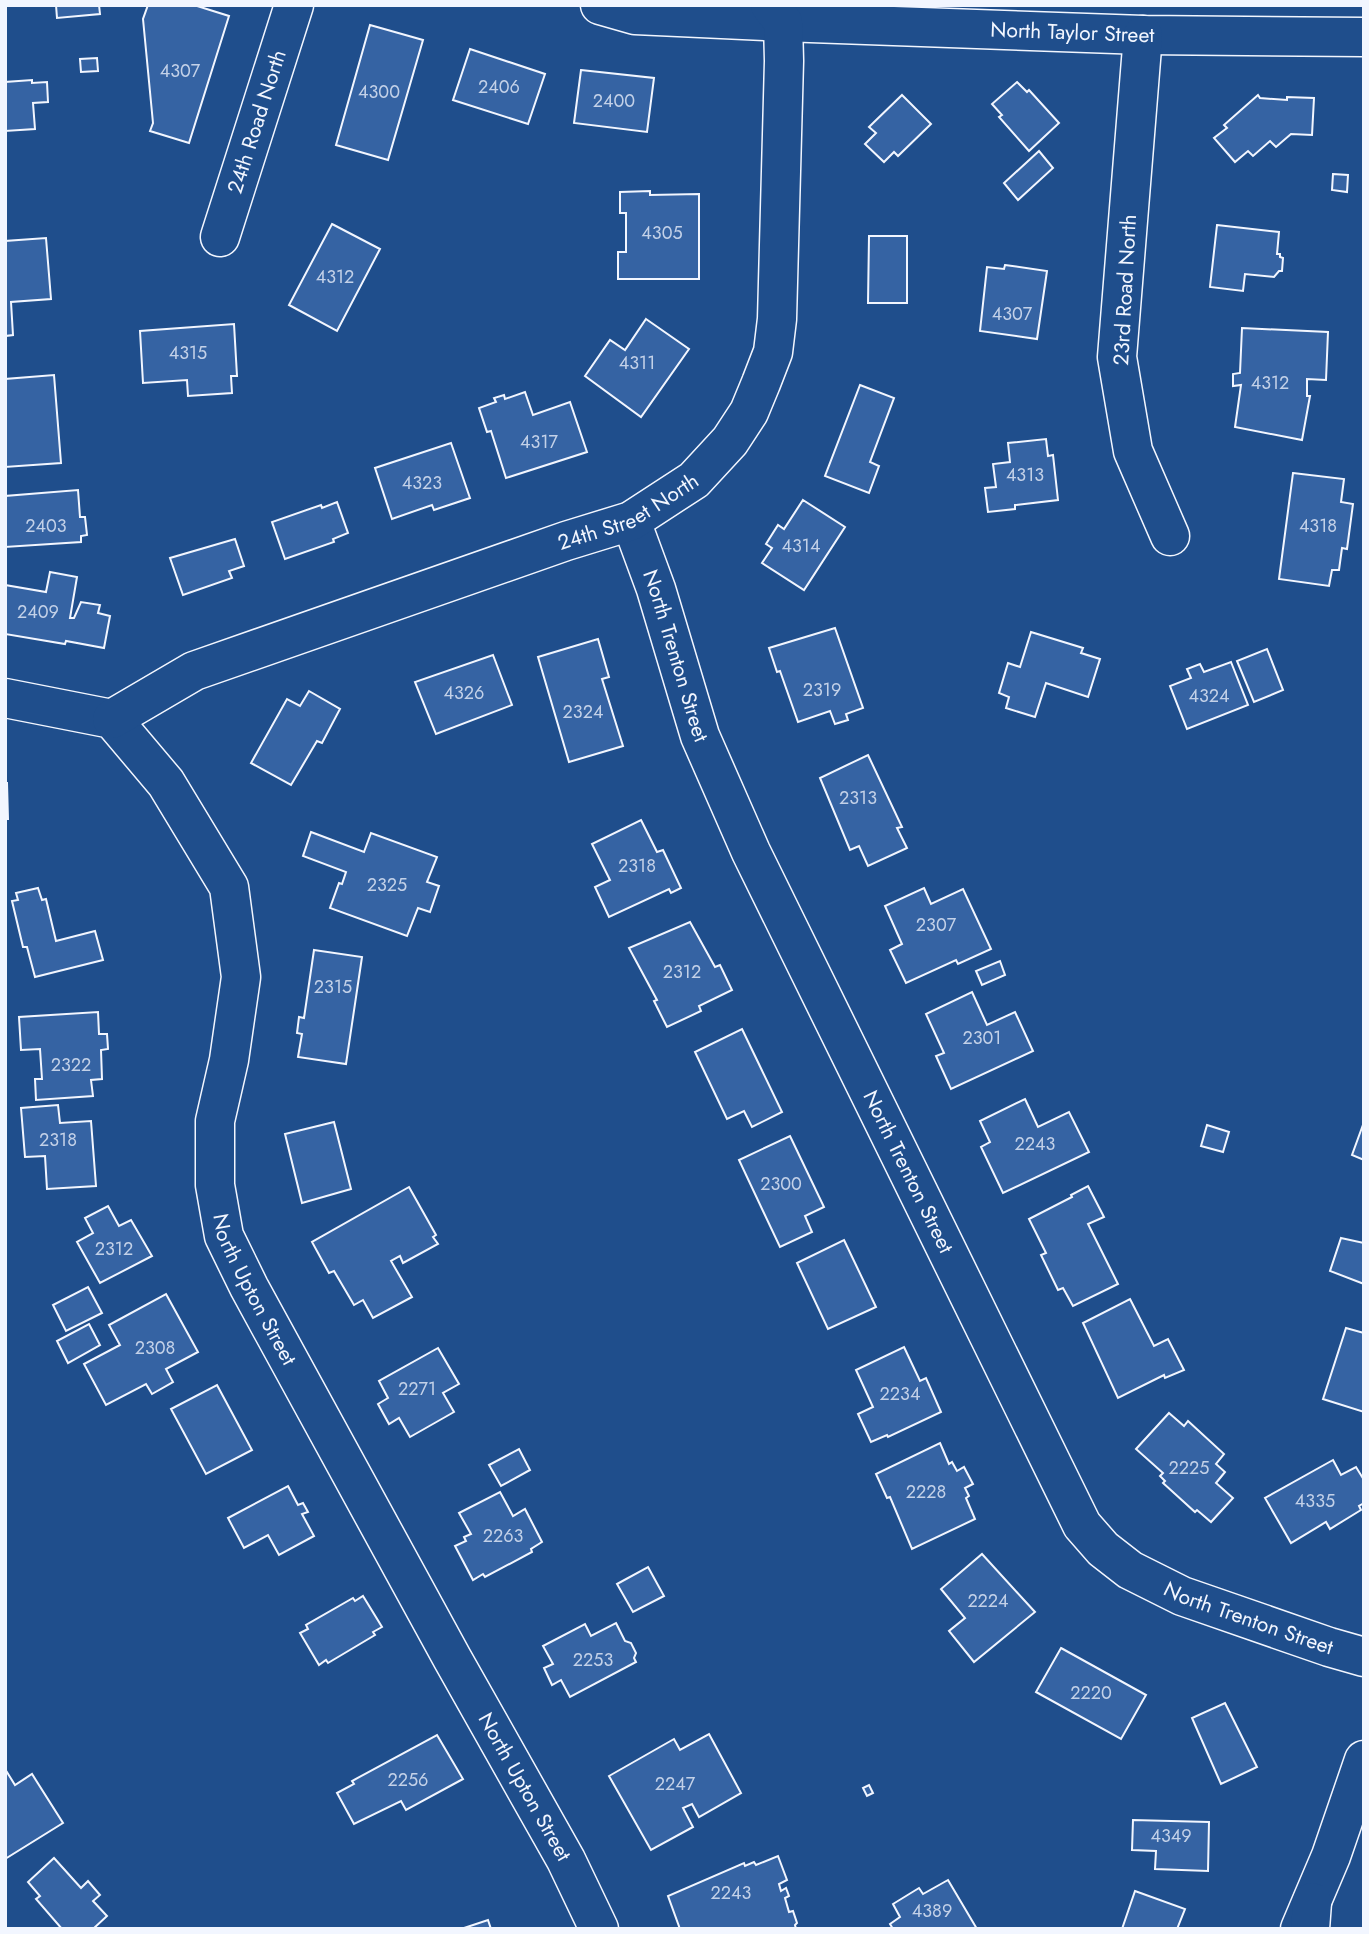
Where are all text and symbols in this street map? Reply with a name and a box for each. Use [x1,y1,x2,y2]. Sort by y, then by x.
street label: North Taylor Street [990,14,1154,50]
street label: 24th Road North [220,46,294,197]
house number: 4307 [160,58,201,84]
house number: 2406 [478,74,520,100]
house number: 4300 [358,79,400,105]
house number: 2400 [593,88,635,114]
street label: 23rd Road North [1106,214,1144,366]
house number: 4305 [641,220,683,246]
house number: 4312 [316,264,354,290]
house number: 4307 [992,301,1033,327]
house number: 4315 [169,340,207,366]
house number: 4311 [619,350,655,376]
house number: 4312 [1251,370,1289,396]
house number: 4317 [520,429,558,455]
house number: 4313 [1006,462,1044,488]
street label: 24th Street North [553,466,705,558]
house number: 4323 [402,470,442,496]
house number: 2403 [25,513,67,539]
house number: 4318 [1299,513,1337,539]
house number: 4314 [782,533,820,559]
street label: North Trenton Street [635,565,716,747]
house number: 2409 [17,599,59,625]
house number: 2319 [803,677,841,703]
house number: 4326 [444,680,484,706]
house number: 4324 [1188,683,1230,709]
house number: 2324 [563,699,603,725]
house number: 2313 [839,785,877,811]
house number: 2318 [618,853,656,879]
house number: 2325 [367,872,407,898]
house number: 2307 [916,912,957,938]
house number: 2312 [663,959,701,985]
house number: 2315 [314,974,352,1000]
house number: 2301 [963,1025,1001,1051]
house number: 2322 [51,1052,91,1078]
street label: North Trenton Street [856,1085,961,1258]
house number: 2318 [39,1127,77,1153]
house number: 2243 [1015,1131,1056,1157]
house number: 2300 [760,1171,802,1197]
street label: North Upton Street [205,1211,304,1371]
house number: 2312 [95,1236,133,1262]
house number: 2308 [135,1335,175,1361]
house number: 2271 [398,1376,436,1402]
house number: 2234 [880,1381,920,1407]
house number: 2225 [1169,1455,1209,1481]
house number: 2228 [906,1479,946,1505]
house number: 4335 [1295,1488,1335,1514]
house number: 2263 [483,1523,524,1549]
street label: North Trenton Street [1158,1574,1337,1662]
house number: 2224 [967,1588,1009,1614]
house number: 2253 [573,1647,613,1673]
house number: 2220 [1070,1680,1112,1706]
street label: North Upton Street [471,1707,579,1867]
house number: 2256 [387,1767,429,1793]
house number: 2247 [655,1771,696,1797]
house number: 4349 [1150,1823,1192,1849]
house number: 2243 [711,1880,752,1906]
house number: 4389 [912,1898,952,1924]

